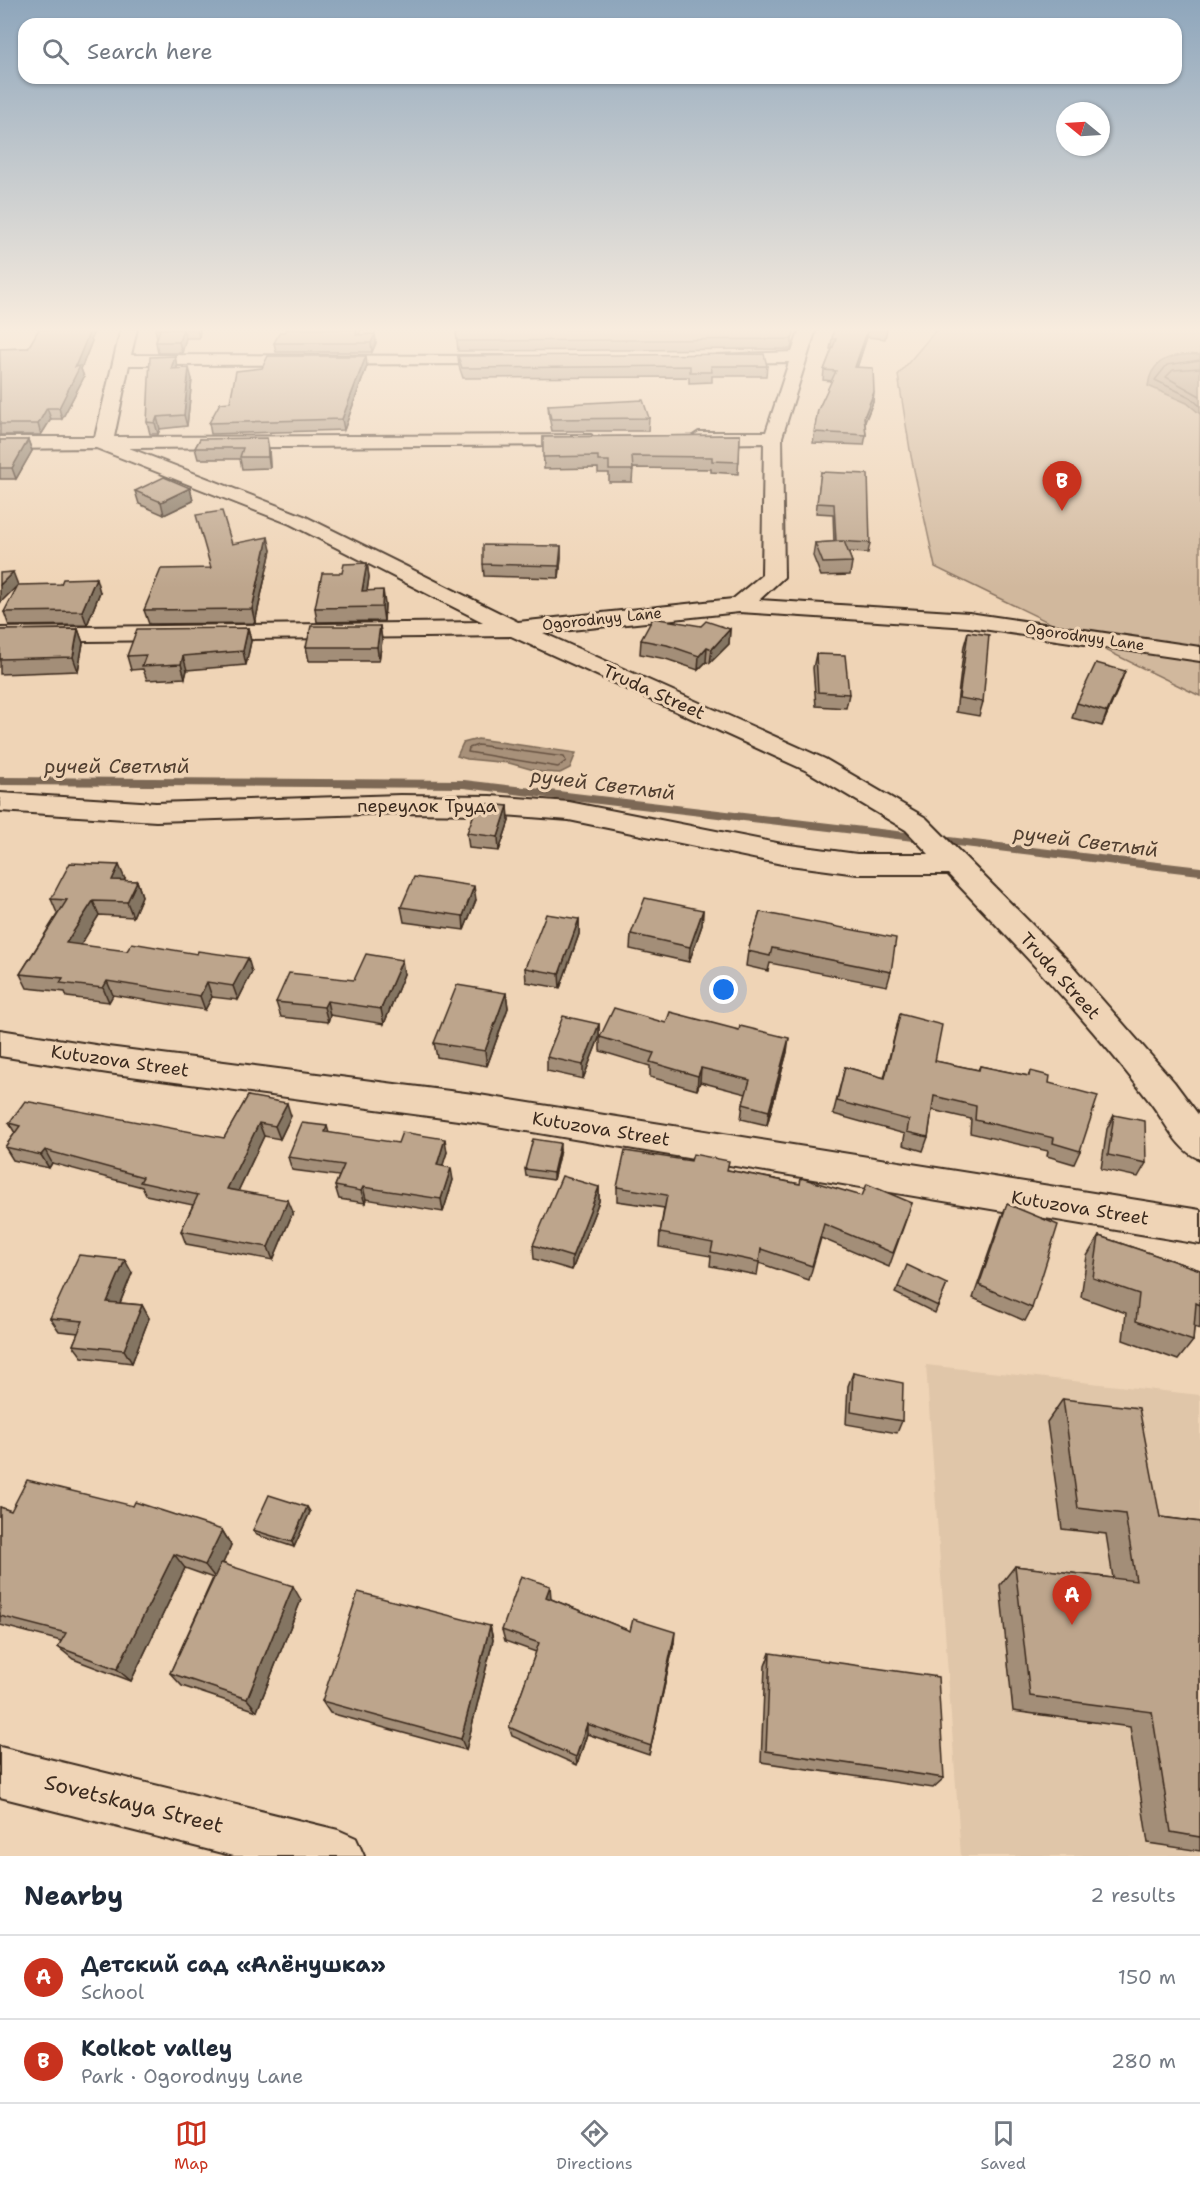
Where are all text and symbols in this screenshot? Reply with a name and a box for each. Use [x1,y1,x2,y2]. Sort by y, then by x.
search box [18,18,1182,84]
icon: search [39,35,72,68]
text: Search here [87,37,213,66]
north arrow [1056,102,1110,156]
pin: B [1042,462,1082,511]
street label: Ogorodnyy Lane [541,603,663,635]
street label: Ogorodnyy Lane [1024,619,1146,655]
street label: Truda Street [599,659,709,725]
water label: ручей Светлый [43,753,190,779]
water label: ручей Светлый [528,762,677,806]
street label: переулок Труда [357,794,497,818]
water label: ручей Светлый [1011,819,1160,863]
street label: Truda Street [1014,927,1106,1025]
your location [709,975,738,1004]
street label: Kutuzova Street [50,1039,191,1083]
street label: Kutuzova Street [531,1106,672,1152]
street label: Kutuzova Street [1010,1185,1151,1231]
pin: A [1052,1576,1092,1625]
street label: Sovetskaya Street [42,1768,226,1840]
text: Nearby [24,1878,123,1913]
text: 2 results [1090,1882,1176,1908]
text: Детский сад «Алёнушка» [81,1950,386,1979]
text: A [36,1964,51,1990]
text: 150 m [1118,1964,1176,1990]
text: School [81,1979,144,2005]
text: Kolkot valley [81,2034,232,2063]
text: B [37,2048,50,2074]
text: 280 m [1111,2048,1176,2074]
text: Park · Ogorodnyy Lane [81,2063,303,2089]
tab: Map [174,2117,208,2174]
tab: Directions [556,2117,633,2174]
tab: Saved [981,2117,1026,2174]

